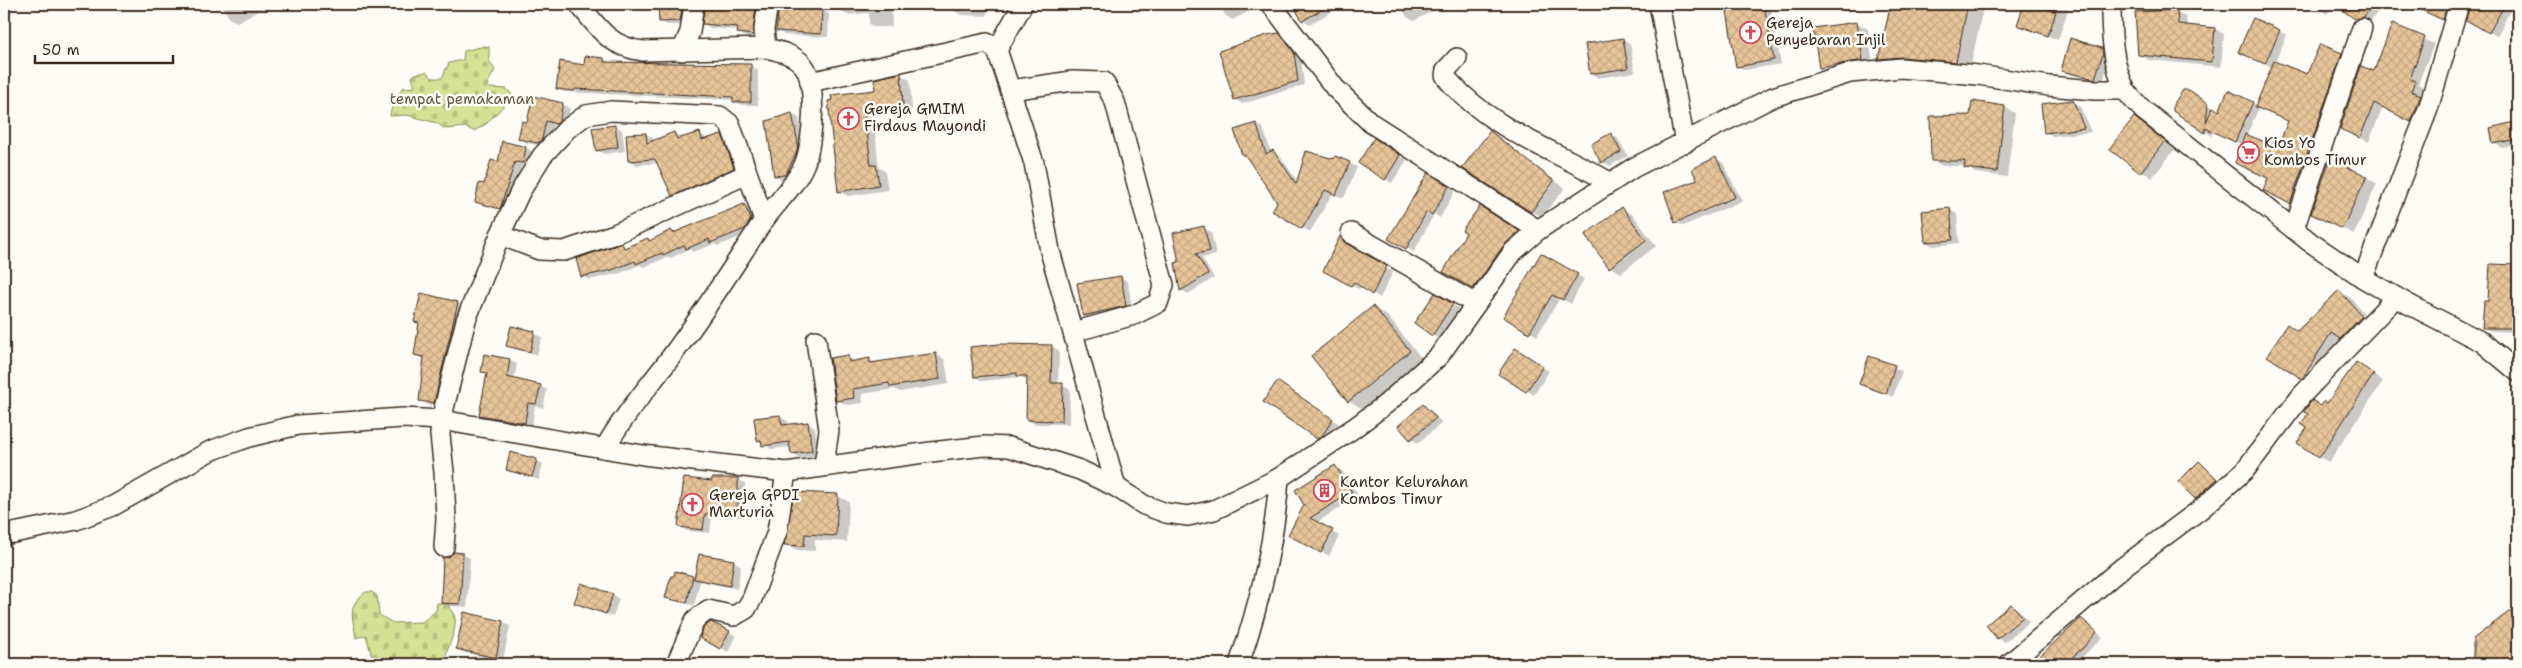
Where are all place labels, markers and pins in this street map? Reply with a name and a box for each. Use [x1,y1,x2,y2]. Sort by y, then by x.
place label: Gereja Penyebaran Injil [1766,13,1886,50]
church icon: Gereja Penyebaran Injil [1738,20,1762,44]
place label: Gereja GMIM Firdaus Mayondi [864,99,986,136]
church icon: Gereja GMIM Firdaus Mayondi [836,106,860,130]
place label: Kios Yo Kombos Timur [2264,133,2367,170]
supermarket icon: Kios Yo Kombos Timur [2236,140,2260,164]
place label: Kantor Kelurahan Kombos Timur [1340,472,1468,509]
building icon: Kantor Kelurahan Kombos Timur [1312,479,1336,503]
place label: Gereja GPDI Marturia [709,485,800,522]
church icon: Gereja GPDI Marturia [681,492,705,516]

